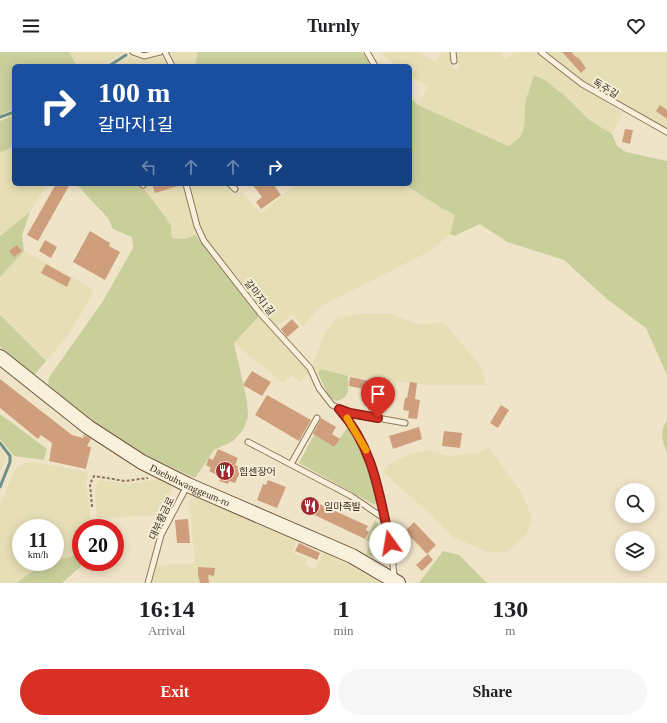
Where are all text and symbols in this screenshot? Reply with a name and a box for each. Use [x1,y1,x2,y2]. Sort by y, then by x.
icon: menu [20,15,42,37]
icon: heart [625,15,647,37]
text: Turnly [307,16,360,36]
text: 100 m [98,77,170,108]
street label: 독주길 [591,77,620,100]
icon: right [32,80,84,132]
text: 갈마지1길 [98,115,173,135]
icon: left [138,156,160,178]
icon: ahead [180,156,202,178]
icon: ahead [222,156,244,178]
icon: right [264,156,286,178]
street label: 갈마지1길 [242,277,277,317]
pin [361,377,395,418]
icon: arrive [367,383,389,405]
restaurant icon: 힘센장어 [214,460,236,482]
street label: Daebuhwanggeum-ro [148,462,231,508]
place label: 힘센장어 [239,466,276,477]
map controls [615,483,655,571]
button: search [615,483,655,523]
street label: 대부황금로 [147,495,176,541]
restaurant icon: 일마족발 [299,495,321,517]
place label: 일마족발 [324,501,361,512]
speed limit sign: 20 [72,519,124,571]
position arrow [369,522,411,564]
text: 11 [29,529,47,551]
button: layers [615,531,655,571]
text: km/h [28,549,48,560]
text: 16:14 [139,596,195,622]
text: 1 [337,596,349,622]
text: 130 [492,596,528,622]
text: Arrival [148,623,185,638]
text: min [333,623,354,638]
text: m [505,623,515,638]
button: Exit [20,669,330,715]
button: Share [338,669,647,715]

